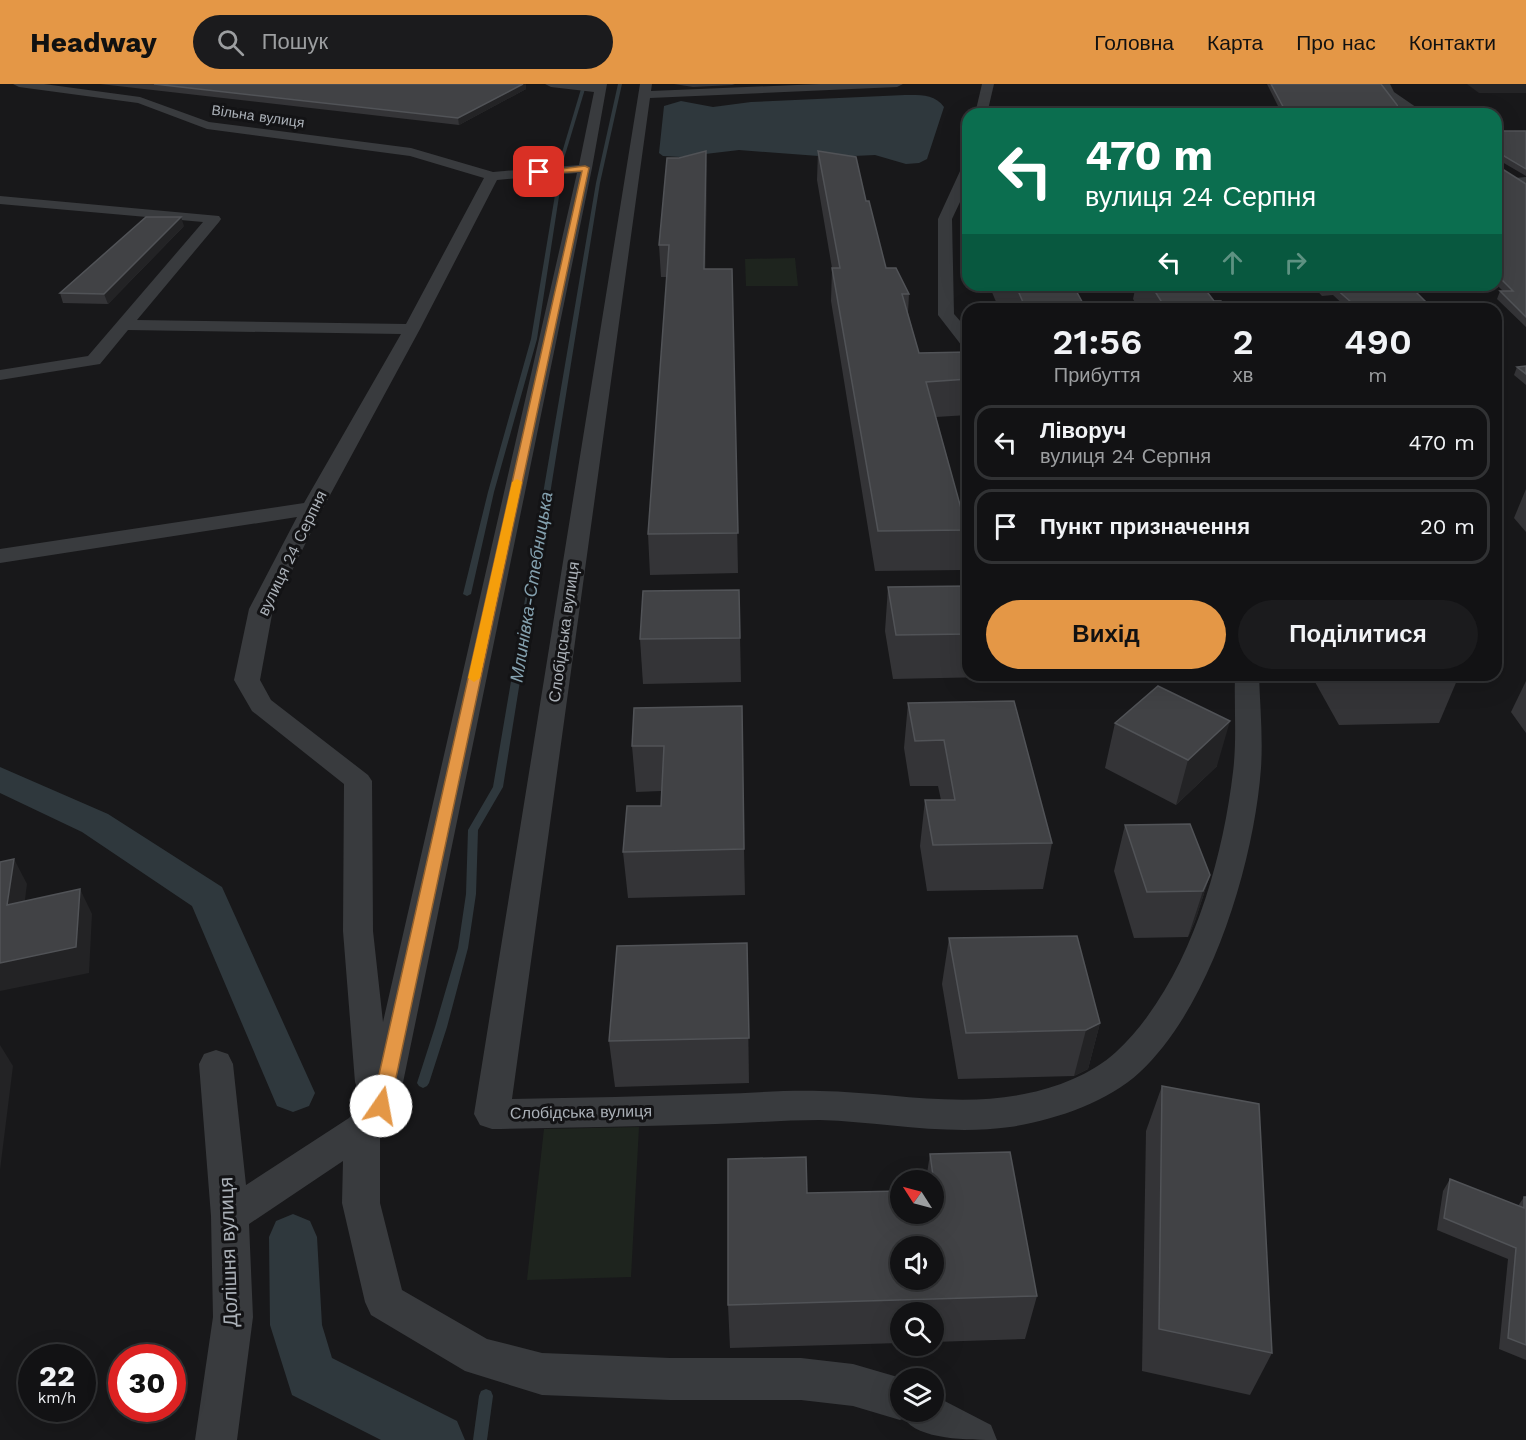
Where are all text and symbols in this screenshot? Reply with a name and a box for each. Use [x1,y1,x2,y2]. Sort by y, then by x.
search box [193,15,613,69]
text: Headway [30,26,157,59]
icon: search [214,26,247,59]
text: Пошук [262,29,328,54]
text: Головна [1094,30,1174,55]
text: Карта [1207,30,1263,55]
text: Про нас [1296,30,1376,55]
text: Контакти [1409,30,1496,55]
street label: Вільна вулиця [211,102,305,130]
text: 470 m [1085,131,1213,180]
icon: left [986,132,1064,210]
pin [513,146,564,197]
icon: arrive [522,155,555,188]
text: вулиця 24 Серпня [1085,181,1316,213]
icon: left [1153,246,1186,279]
icon: ahead [1216,246,1249,279]
icon: right [1279,246,1312,279]
text: 21:56 [1052,321,1142,363]
text: 2 [1232,321,1254,363]
text: 490 [1344,321,1412,363]
text: Прибуття [1054,363,1141,387]
text: хв [1233,363,1253,387]
text: m [1368,363,1387,387]
text: Ліворуч [1040,418,1126,443]
icon: left [989,426,1022,459]
text: 470 m [1409,430,1475,455]
text: вулиця 24 Серпня [1040,444,1211,468]
street label: вулиця 24 Серпня [253,487,331,619]
water label: Млинівка-Стебницька [506,490,556,684]
icon: arrive [989,510,1022,543]
text: Пункт призначення [1040,514,1250,539]
text: 20 m [1420,514,1475,539]
street label: Слобідська вулиця [545,560,583,704]
button: Вихід [986,600,1226,669]
button: Поділитися [1238,600,1478,669]
position arrow [349,1074,413,1138]
street label: Слобідська вулиця [510,1101,652,1123]
north arrow [890,1170,944,1224]
map controls [890,1170,944,1422]
street label: Долішня вулиця [213,1177,243,1327]
button: sound [890,1236,944,1290]
button: search [890,1302,944,1356]
speed limit sign: 30 [108,1344,186,1422]
text: 22 [39,1358,75,1393]
button: layers [890,1368,944,1422]
text: km/h [38,1389,76,1407]

